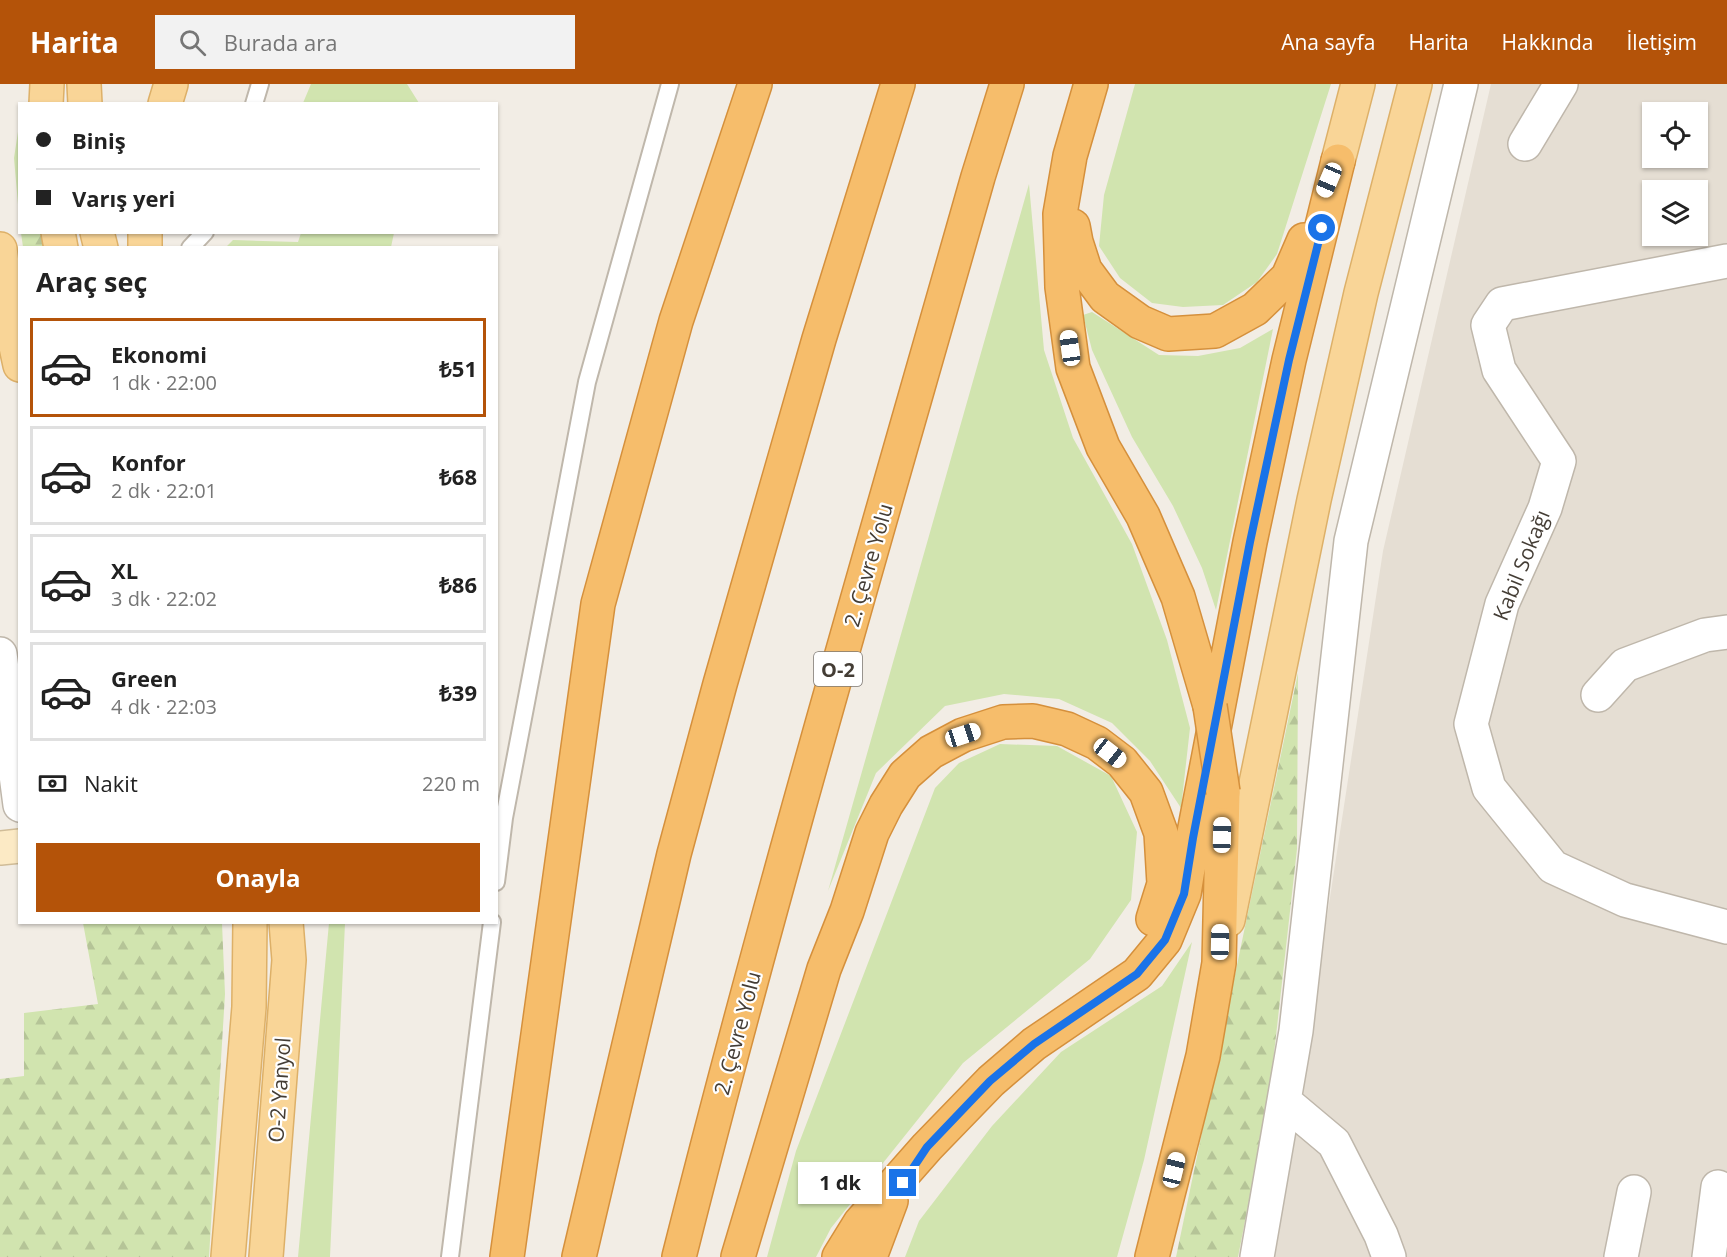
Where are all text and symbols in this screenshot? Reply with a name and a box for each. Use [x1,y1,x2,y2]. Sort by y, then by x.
search box [155,15,575,69]
text: Harita [30,23,119,61]
icon: search [176,26,209,59]
text: Burada ara [224,27,337,57]
text: Ana sayfa [1281,28,1375,56]
text: Harita [1408,28,1469,56]
text: Hakkında [1502,28,1594,56]
text: İletişim [1627,28,1697,56]
map controls [1642,102,1708,246]
button: locate [1642,102,1708,168]
text: Biniş [72,125,126,155]
car [1314,160,1344,200]
button: layers [1642,180,1708,246]
text: Varış yeri [72,183,175,213]
route start [1308,214,1335,241]
text: Araç seç [36,263,147,300]
car [1059,329,1081,367]
text: Ekonomi [111,339,207,369]
icon: car [39,341,93,395]
text: ₺51 [439,353,477,383]
text: 1 dk · 22:00 [111,369,217,396]
text: Konfor [111,447,186,477]
icon: car [39,449,93,503]
text: ₺68 [439,461,477,491]
text: 2 dk · 22:01 [111,477,217,504]
street label: 2. Çevre Yolu [837,500,899,630]
street label: Kabil Sokağı [1486,506,1556,624]
text: XL [111,555,138,585]
icon: car [39,557,93,611]
text: ₺86 [439,569,477,599]
text: 3 dk · 22:02 [111,585,217,612]
road number: O-2 [814,652,862,686]
text: Green [111,663,177,693]
icon: car [39,665,93,719]
text: ₺39 [439,677,477,707]
text: 4 dk · 22:03 [111,693,217,720]
car [943,721,983,749]
car [1090,735,1130,771]
icon: cash [36,767,69,800]
text: Nakit [84,768,138,798]
text: 220 m [422,770,480,797]
car [1213,817,1231,853]
button: Onayla [36,843,480,912]
car [1211,924,1229,960]
street label: 2. Çevre Yolu [707,968,767,1098]
street label: O-2 Yanyol [261,1036,297,1144]
car [1161,1150,1187,1190]
callout: 1 dk [798,1162,882,1204]
text: 1 dk [819,1169,861,1196]
route end [889,1169,916,1196]

